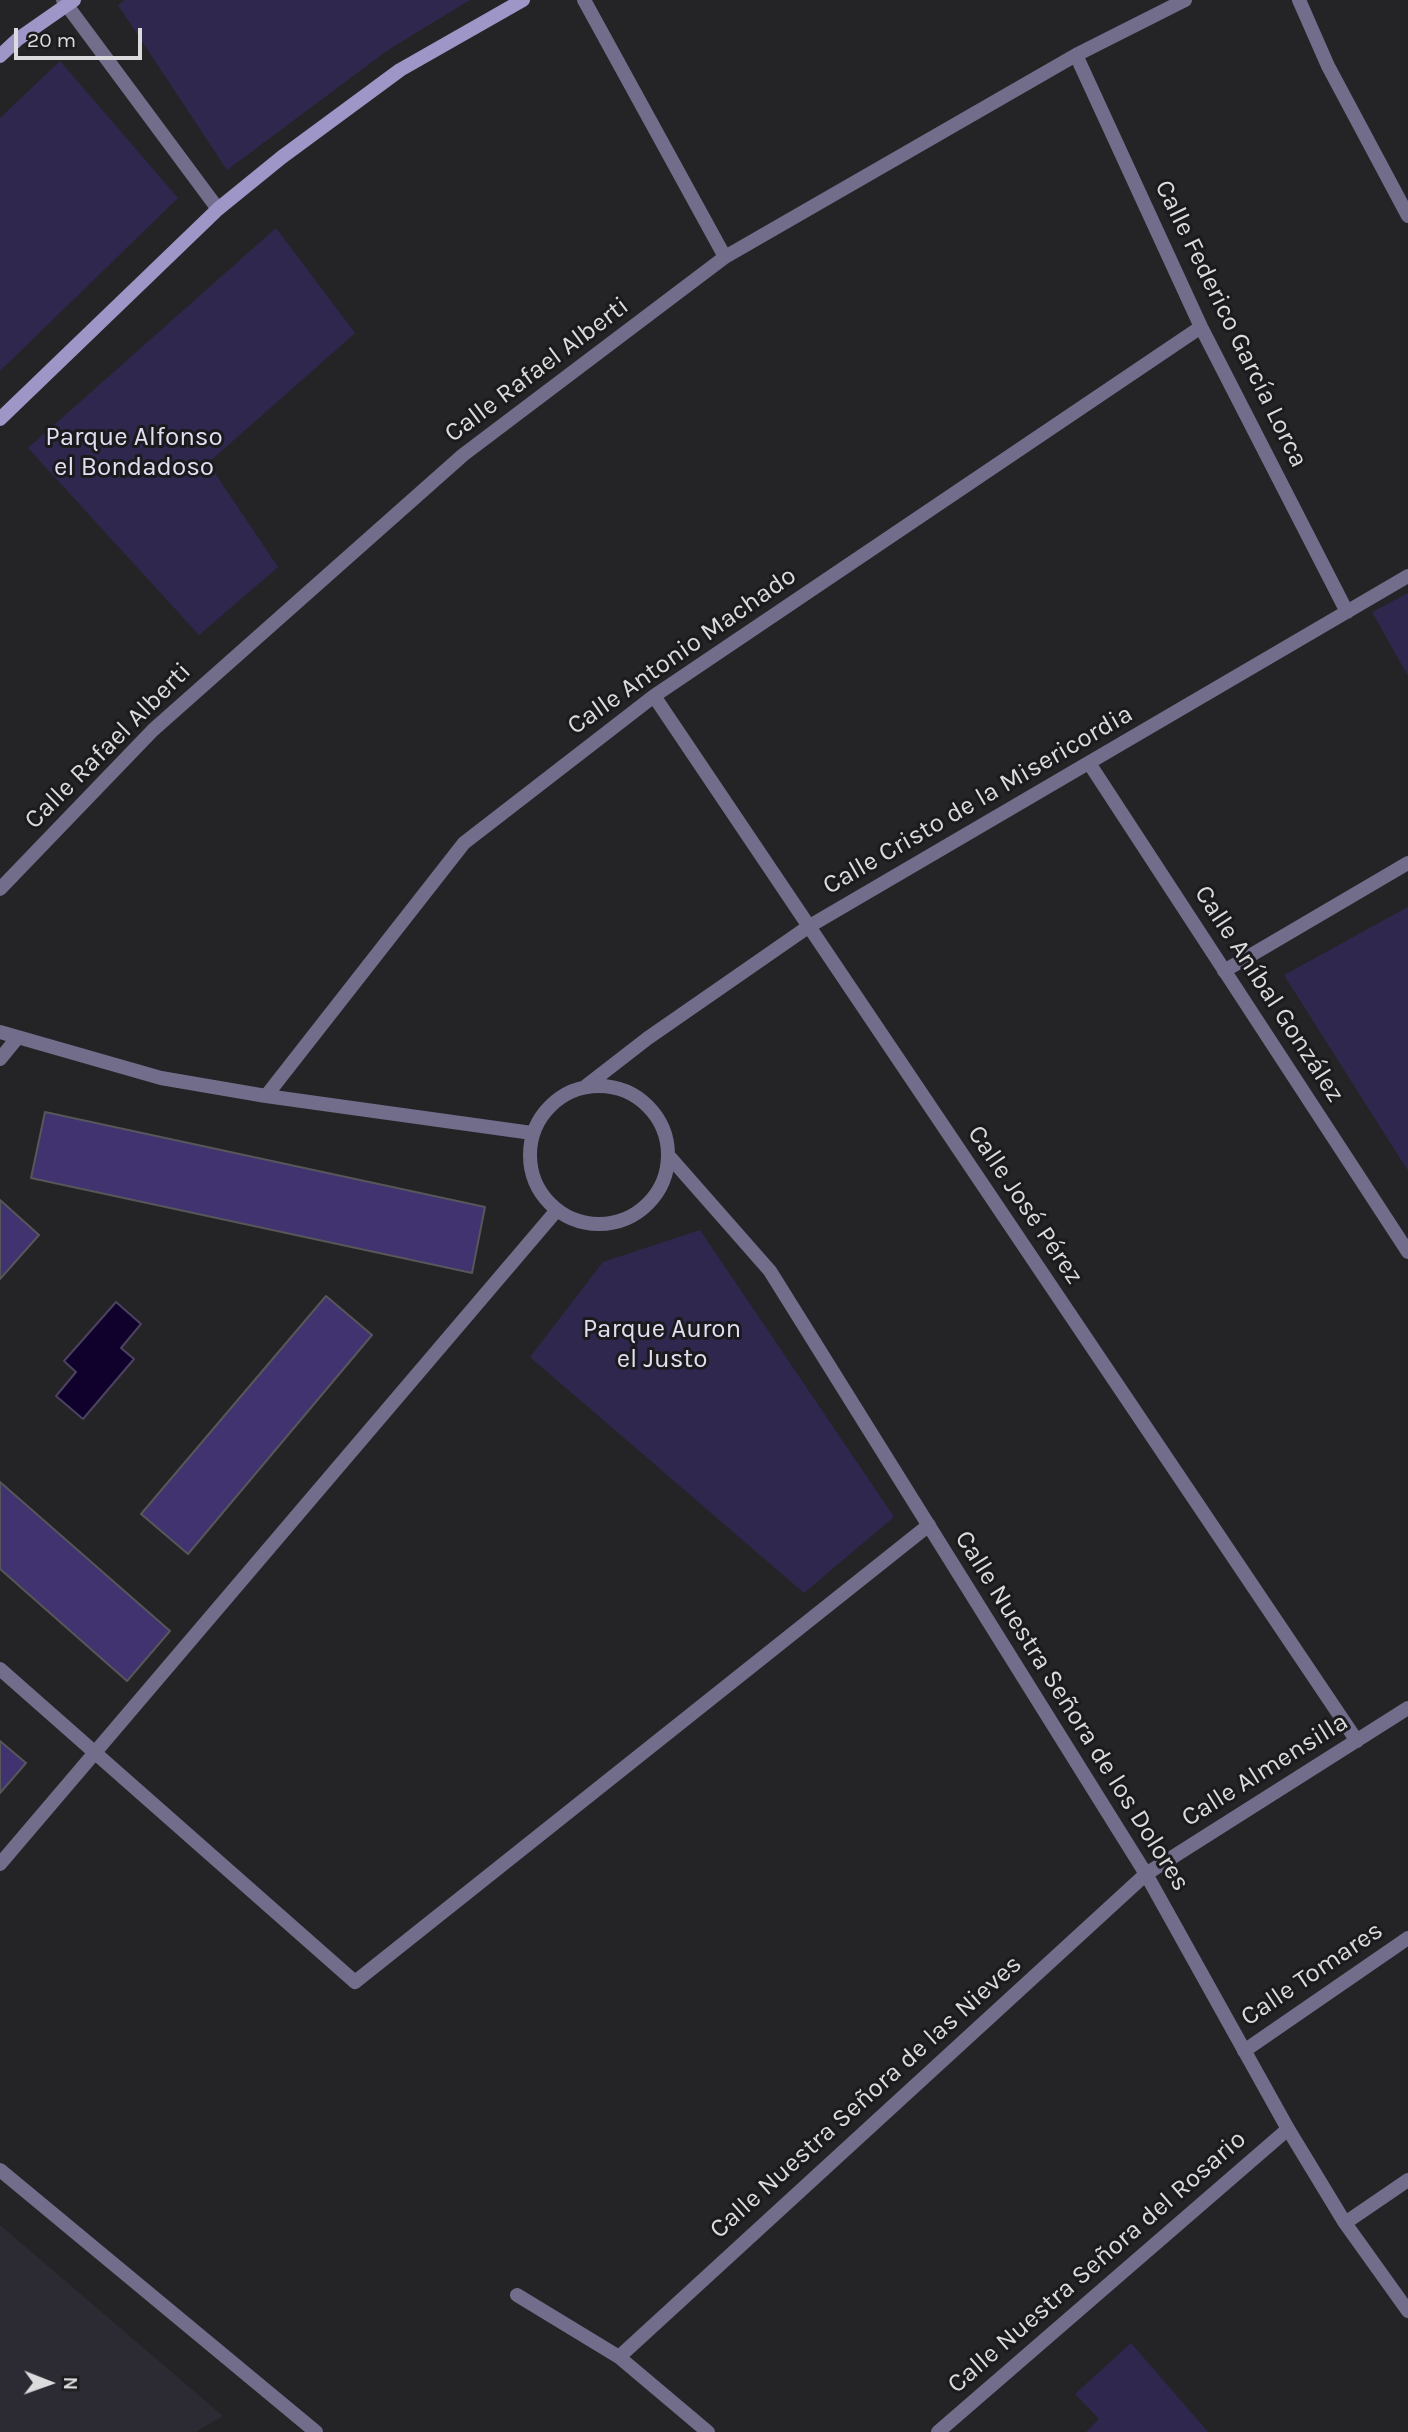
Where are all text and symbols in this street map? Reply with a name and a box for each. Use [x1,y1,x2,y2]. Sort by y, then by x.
scale bar [18,14,145,58]
text: 20 m [27,28,76,52]
street label: Calle Federico García Lorca [1148,175,1314,473]
street label: Calle Rafael Alberti [439,291,635,449]
park label: Parque Alfonso el Bondadoso [45,422,223,484]
street label: Calle Antonio Machado [562,560,802,742]
street label: Calle Rafael Alberti [18,656,198,836]
street label: Calle Cristo de la Misericordia [818,698,1138,902]
street label: Calle Aníbal González [1187,880,1351,1108]
street label: Calle José Pérez [960,1120,1090,1290]
park label: Parque Auron el Justo [583,1314,741,1376]
street label: Calle Nuestra Señora de los Dolores [948,1525,1196,1897]
street label: Calle Almensilla [1176,1706,1354,1834]
street label: Calle Tomares [1235,1915,1389,2033]
street label: Calle Nuestra Señora de las Nieves [704,1949,1028,2245]
street label: Calle Nuestra Señora del Rosario [941,2124,1253,2400]
north arrow [14,2348,84,2418]
text: N [59,2376,81,2390]

